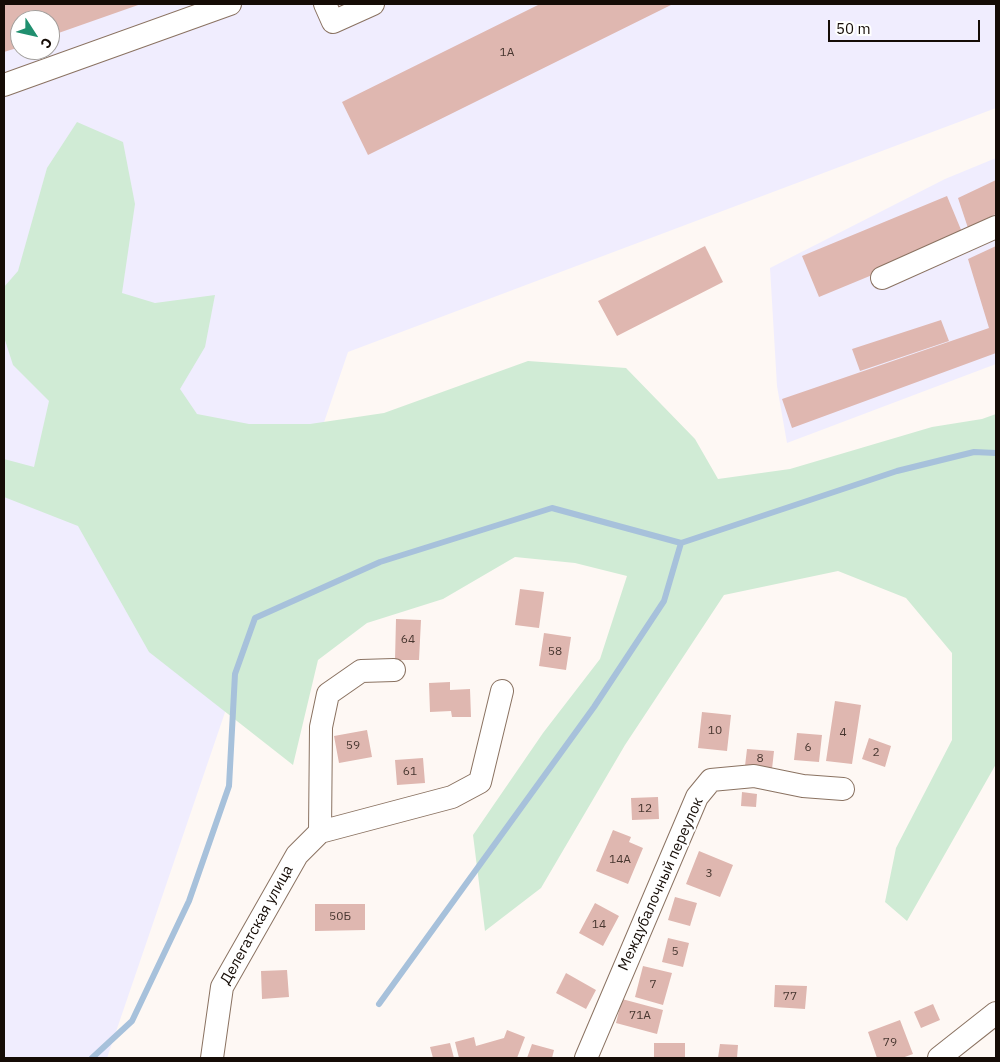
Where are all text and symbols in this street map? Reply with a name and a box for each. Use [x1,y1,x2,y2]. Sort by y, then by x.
north arrow [10,10,60,60]
scale bar [830,10,982,42]
text: 50 m [836,19,871,38]
text: С [36,34,56,52]
house number: 1А [500,46,514,60]
house number: 64 [401,633,415,647]
house number: 58 [548,645,562,659]
house number: 10 [708,724,722,738]
house number: 4 [839,726,847,740]
house number: 59 [346,739,360,753]
house number: 6 [804,741,812,755]
house number: 2 [872,746,880,760]
house number: 8 [756,752,764,766]
house number: 61 [403,765,417,779]
street label: Междубалочный переулок [615,794,707,974]
house number: 12 [638,802,652,816]
house number: 14А [609,853,631,867]
street label: Делегатская улица [217,862,297,988]
house number: 3 [705,867,713,881]
house number: 50Б [329,910,351,924]
house number: 14 [592,918,606,932]
house number: 5 [671,945,679,959]
house number: 7 [649,978,657,992]
house number: 77 [783,990,797,1004]
house number: 71А [629,1009,651,1023]
house number: 79 [883,1036,897,1050]

